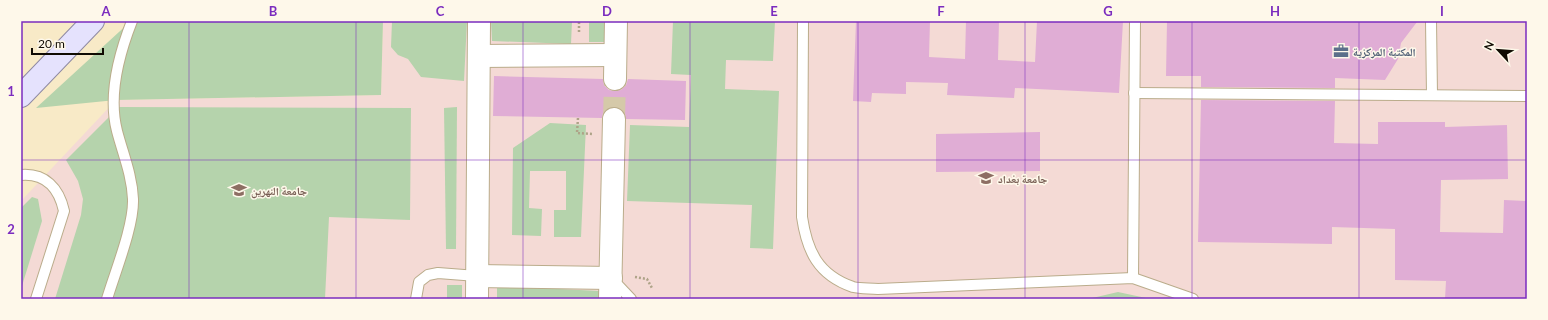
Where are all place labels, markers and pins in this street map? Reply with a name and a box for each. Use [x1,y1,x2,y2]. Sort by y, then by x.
office icon: المكتبة المركزية [1332,42,1350,60]
place label: المكتبة المركزية [1353,45,1416,59]
school or university icon: جامعة بغداد [977,169,995,187]
place label: جامعة بغداد [998,172,1047,186]
school or university icon: جامعة النهرين [230,181,248,199]
place label: جامعة النهرين [251,184,307,199]

